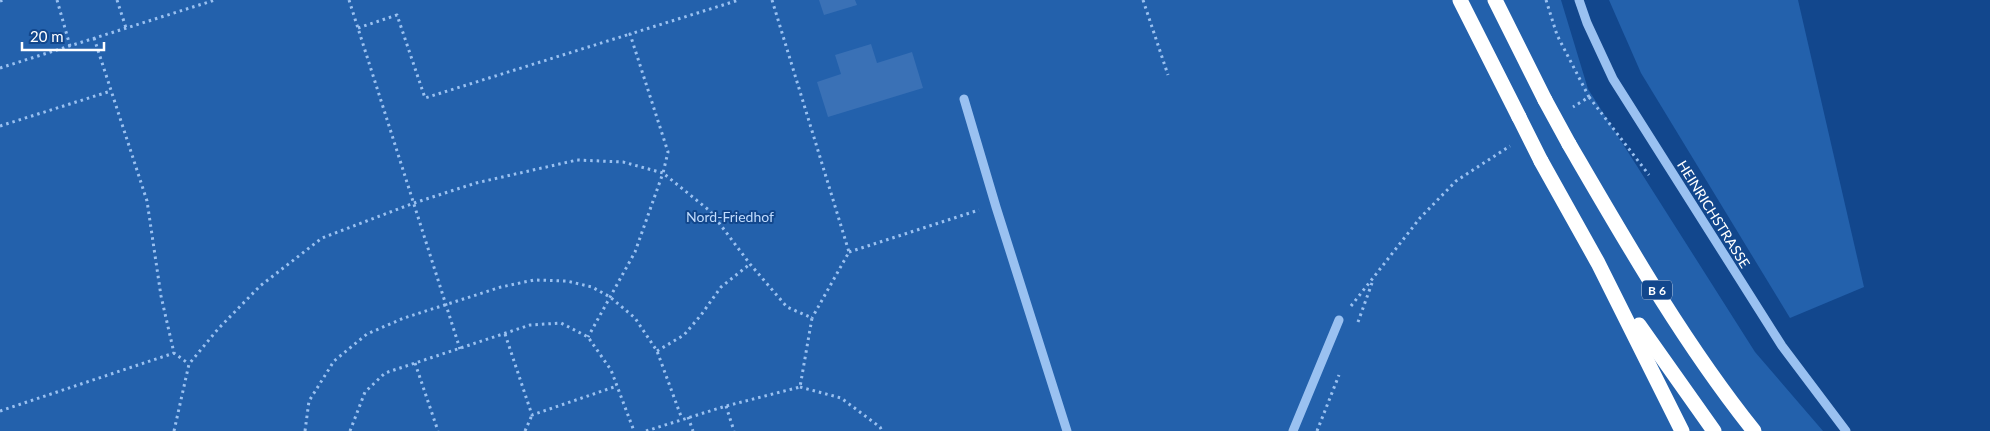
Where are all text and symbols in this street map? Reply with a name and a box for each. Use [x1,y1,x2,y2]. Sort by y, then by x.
scale bar [22,20,105,52]
text: 20 m [30,27,64,45]
street label: HEINRICHSTRASSE [1674,157,1754,271]
park label: Nord-Friedhof [686,208,774,225]
road number: B 6 [1642,280,1672,300]

